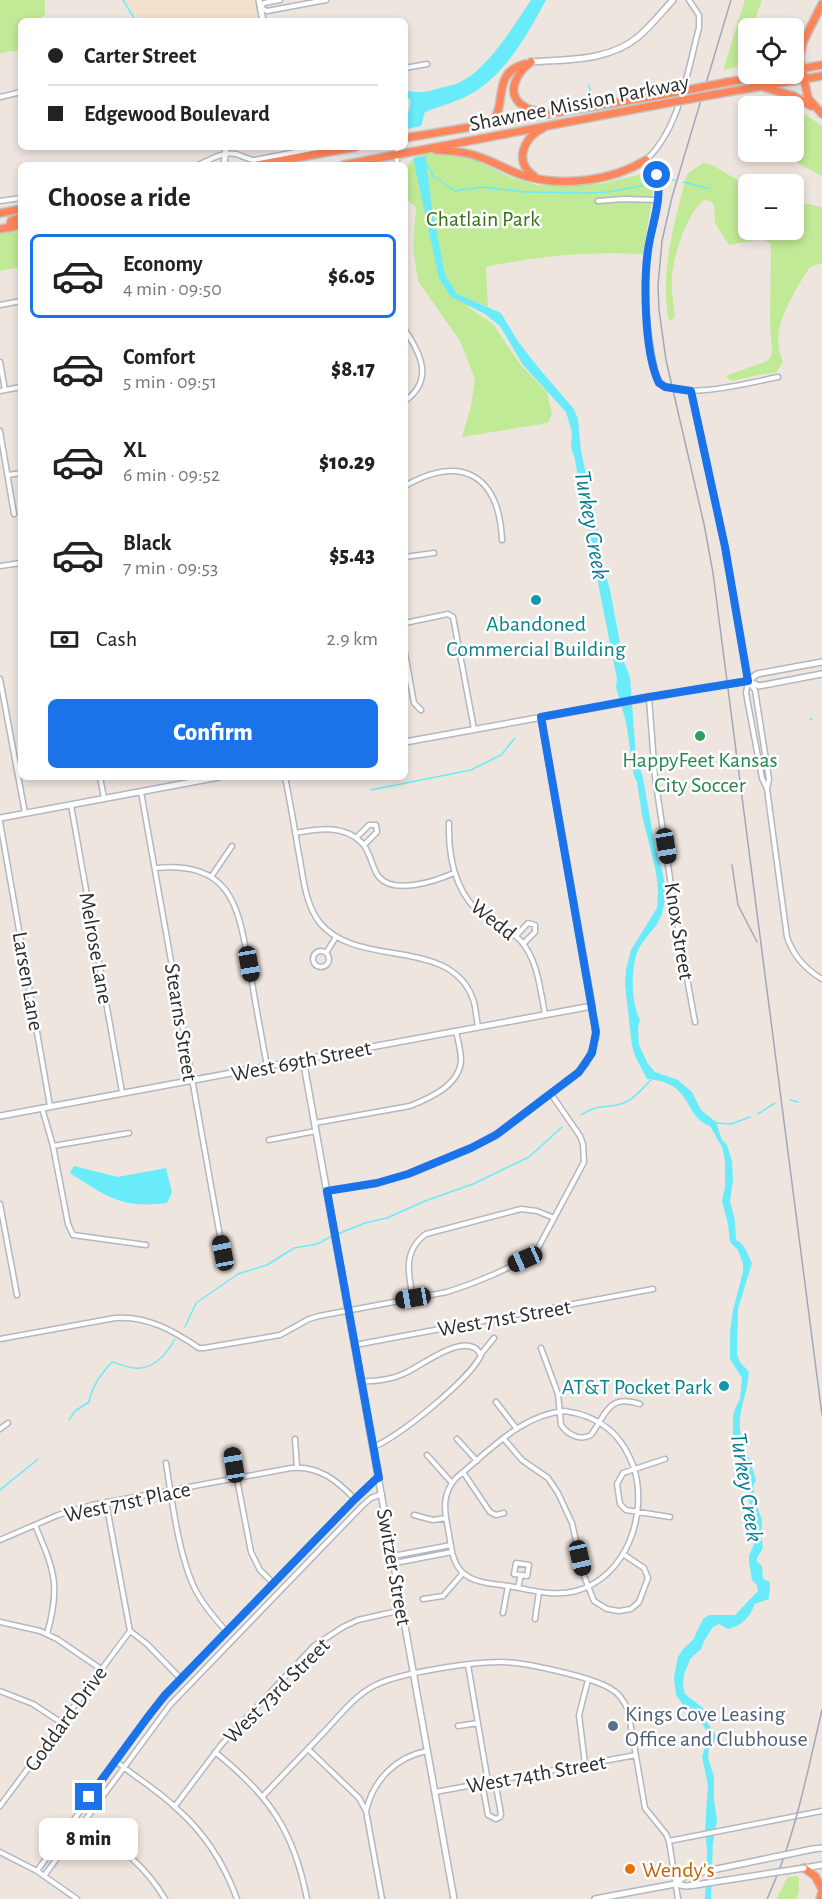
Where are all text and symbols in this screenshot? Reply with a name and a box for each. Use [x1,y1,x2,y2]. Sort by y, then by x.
map controls [738,18,804,240]
button: locate [738,18,804,84]
text: Carter Street [84,45,196,67]
street label: Shawnee Mission Parkway [468,71,691,135]
button: + [738,96,804,162]
text: Edgewood Boulevard [84,103,270,125]
route start [643,161,670,188]
button: − [738,174,804,240]
text: Choose a ride [48,184,191,211]
park label: Chatlain Park [426,208,540,230]
icon: car [51,249,105,303]
text: Economy [123,253,203,275]
text: $6.05 [328,265,375,287]
text: 4 min · 09:50 [123,279,222,299]
icon: car [51,342,105,396]
text: Comfort [123,346,195,368]
text: $8.17 [331,358,375,380]
text: 5 min · 09:51 [123,372,217,392]
icon: car [51,435,105,489]
text: XL [123,439,146,461]
text: $10.29 [319,451,375,473]
text: 6 min · 09:52 [123,465,220,485]
water label: Turkey Creek [570,469,612,582]
icon: car [51,528,105,582]
text: Black [123,532,171,554]
text: $5.43 [329,544,375,566]
text: 7 min · 09:53 [123,558,218,578]
marker: Abandoned Commercial Building [529,593,543,607]
place label: Abandoned Commercial Building [446,613,626,660]
icon: cash [48,623,81,656]
text: Cash [96,628,137,650]
text: 2.9 km [327,629,378,649]
button: Confirm [48,699,378,768]
marker: HappyFeet Kansas City Soccer [693,729,707,743]
place label: HappyFeet Kansas City Soccer [622,749,778,796]
car [654,827,678,865]
street label: Knox Street [660,881,698,982]
street label: Melrose Lane [75,891,117,1006]
street label: Wedd [466,895,520,945]
street label: Larsen Lane [8,930,48,1032]
car [237,945,261,983]
street label: Stearns Street [161,962,201,1083]
street label: West 69th Street [229,1037,373,1085]
car [211,1234,235,1272]
car [505,1243,545,1275]
car [394,1286,432,1310]
street label: West 71st Street [436,1295,573,1341]
place label: AT&T Pocket Park [562,1376,712,1398]
marker: AT&T Pocket Park [717,1379,731,1393]
water label: Turkey Creek [726,1431,767,1544]
car [222,1446,246,1484]
street label: West 71st Place [62,1478,192,1526]
street label: Switzer Street [373,1507,415,1627]
car [567,1538,593,1578]
street label: West 73rd Street [220,1634,334,1748]
street label: Goddard Drive [20,1662,111,1775]
place label: Kings Cove Leasing Office and Clubhouse [625,1703,808,1750]
marker: Kings Cove Leasing Office and Clubhouse [606,1719,620,1733]
street label: West 74th Street [465,1751,608,1797]
route end [75,1783,102,1810]
callout: 8 min [40,1818,138,1860]
text: 8 min [66,1829,111,1849]
place label: Wendy's [642,1859,715,1881]
marker: Wendy's [623,1862,637,1876]

